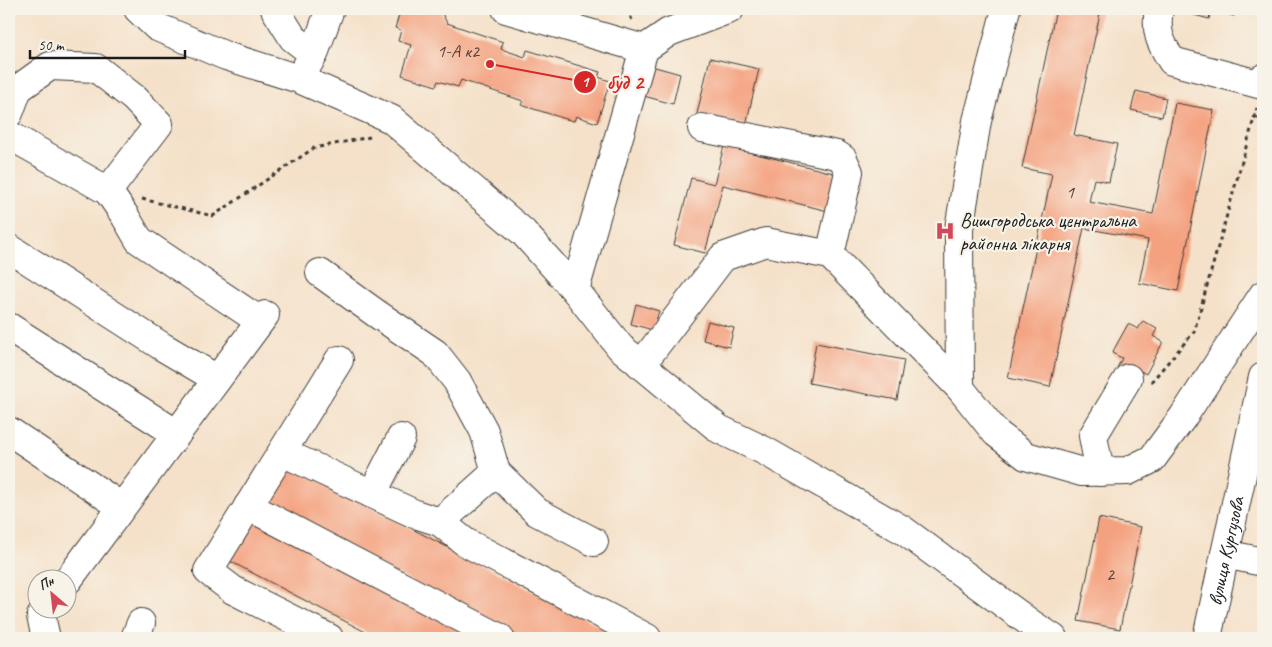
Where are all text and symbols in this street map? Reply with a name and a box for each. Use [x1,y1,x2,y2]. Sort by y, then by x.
scale bar [30,28,185,60]
text: 50 m [38,36,65,55]
house number: 1-А к2 [437,40,481,62]
callout: буд 2 [572,64,654,100]
text: буд 2 [607,69,646,95]
text: 1 [582,73,591,92]
house number: 1 [1066,181,1075,203]
place label: Вишгородська центральна районна лікарня [960,208,1137,256]
hospital icon: Вишгородська центральна районна лікарня [934,220,956,242]
street label: вулиця Кургузова [1202,493,1250,608]
house number: 2 [1106,563,1116,585]
north arrow [28,570,78,620]
text: Пн [36,572,57,594]

